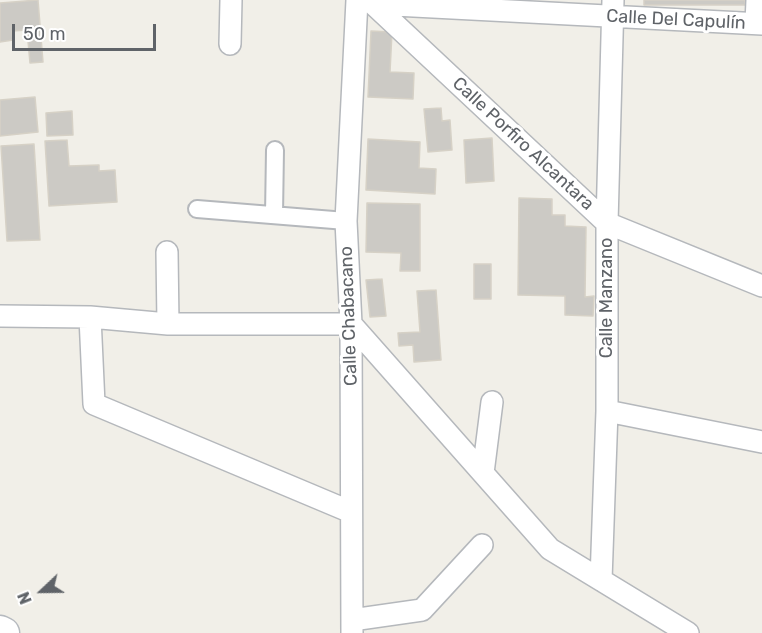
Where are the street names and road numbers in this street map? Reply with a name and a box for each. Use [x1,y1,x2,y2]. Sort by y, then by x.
street label: Calle Del Capulín [606,6,746,34]
street label: Calle Porfiro Alcantara [448,73,598,215]
street label: Calle Manzano [596,238,618,358]
street label: Calle Chabacano [336,246,362,386]

